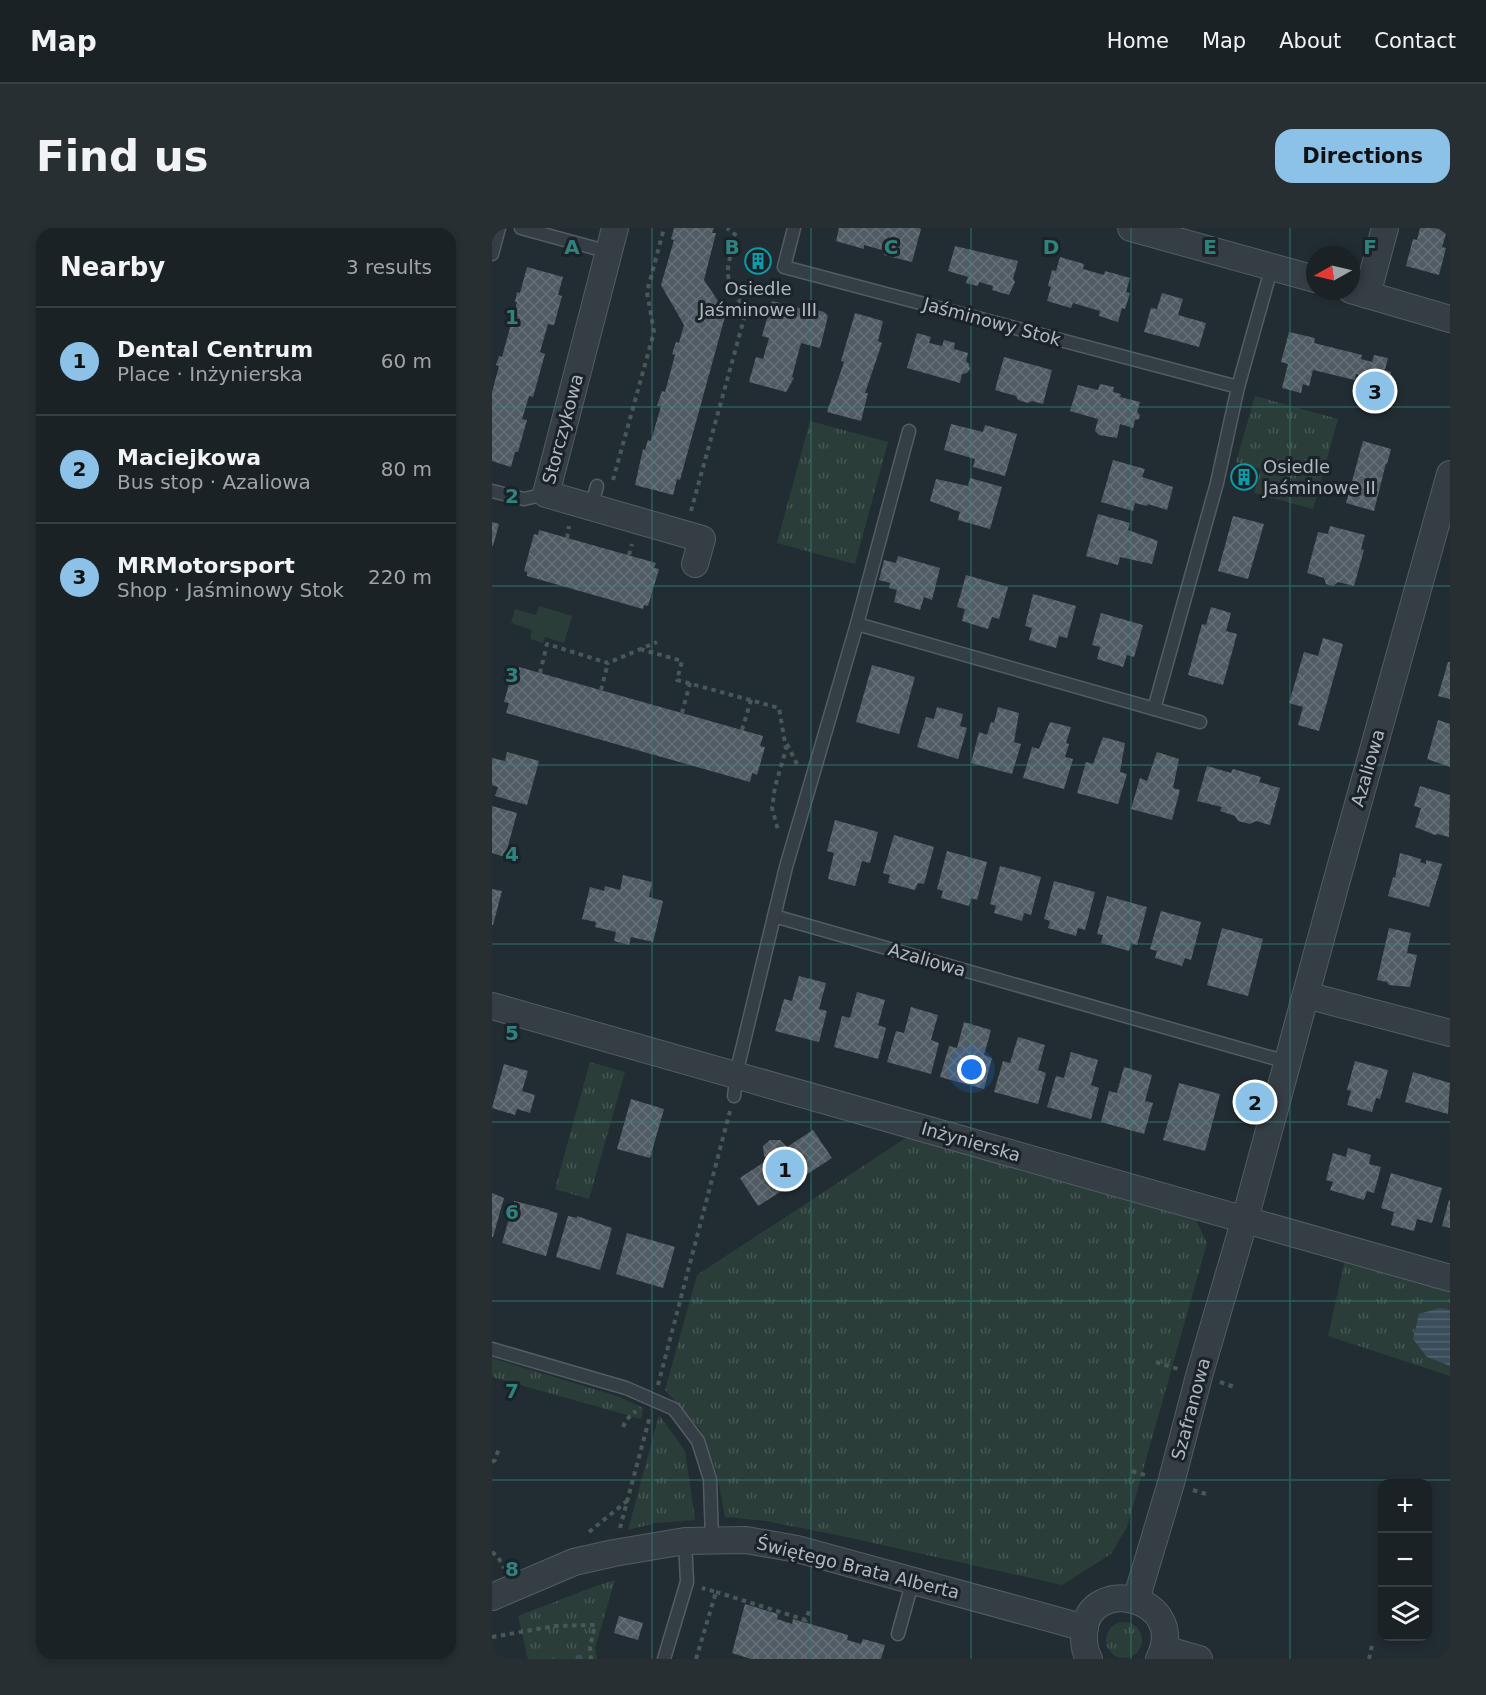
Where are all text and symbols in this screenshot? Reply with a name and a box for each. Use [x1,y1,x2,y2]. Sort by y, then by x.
text: Map [30,25,97,58]
text: Home [1107,29,1169,53]
text: Map [1202,29,1246,53]
text: About [1279,29,1341,53]
text: Contact [1374,29,1456,53]
button: Directions [1275,129,1450,183]
text: Find us [36,132,209,181]
text: A [564,235,580,259]
text: B [724,235,740,259]
text: C [884,235,898,259]
text: D [1043,235,1059,259]
text: E [1203,235,1217,259]
text: F [1363,235,1377,259]
building icon: Osiedle Jaśminowe III [743,246,773,276]
north arrow [1306,246,1360,300]
text: Nearby [60,252,165,282]
text: 3 results [346,255,432,279]
place label: Osiedle Jaśminowe III [698,278,817,320]
street label: Jaśminowy Stok [920,293,1064,350]
text: 1 [505,305,519,329]
text: Dental Centrum [117,337,313,362]
text: 1 [73,349,86,373]
text: 60 m [381,349,432,373]
text: Place · Inżynierska [117,362,303,386]
pin: 3 [1356,368,1394,414]
street label: Storczykowa [538,372,587,486]
text: Maciejkowa [117,445,261,470]
place label: Osiedle Jaśminowe II [1262,456,1376,498]
text: 2 [73,457,86,481]
text: 80 m [381,457,432,481]
building icon: Osiedle Jaśminowe II [1229,462,1259,492]
text: Bus stop · Azaliowa [117,470,311,494]
text: 2 [505,484,519,508]
text: MRMotorsport [117,553,295,578]
text: 3 [73,565,86,589]
text: 220 m [368,565,432,589]
text: Shop · Jaśminowy Stok [117,578,344,602]
text: 3 [505,663,519,687]
street label: Azaliowa [1346,727,1389,809]
text: 4 [505,842,519,866]
street label: Azaliowa [886,938,968,981]
text: 5 [505,1021,519,1045]
your location [957,1055,986,1084]
pin: 2 [1236,1080,1275,1124]
street label: Inżynierska [919,1117,1023,1166]
pin: 1 [766,1146,804,1192]
text: 6 [505,1200,519,1224]
street label: Szafranowa [1167,1356,1214,1462]
text: 7 [505,1379,519,1403]
map controls [1378,1479,1432,1641]
button: + [1378,1479,1432,1533]
street label: Świętego Brata Alberta [754,1532,962,1603]
button: − [1378,1533,1432,1587]
text: 8 [505,1557,519,1581]
button: layers [1378,1587,1432,1641]

